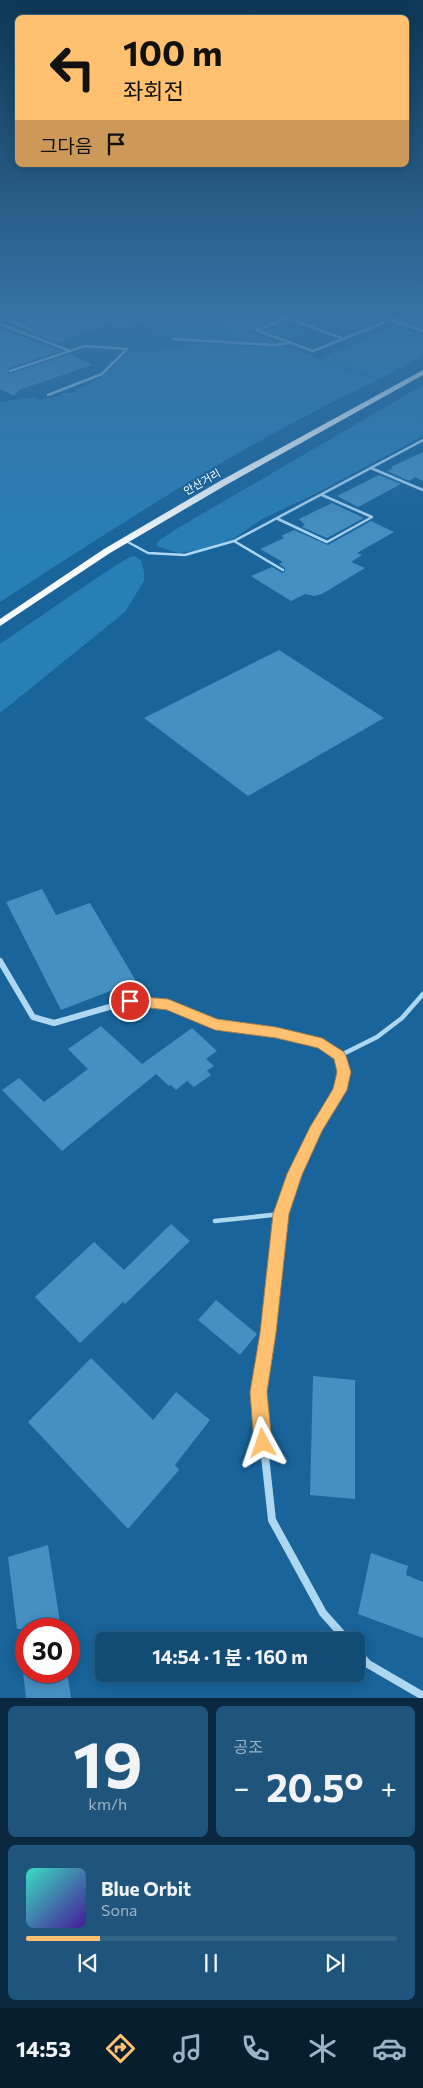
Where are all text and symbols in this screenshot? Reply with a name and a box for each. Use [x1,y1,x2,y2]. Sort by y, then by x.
text: 100 m [123,30,223,73]
icon: left [40,35,105,100]
text: 좌회전 [123,77,184,104]
icon: arrive [102,130,130,158]
text: 그다음 [40,134,92,157]
street label: 안산거리 [181,466,223,497]
pin [109,980,151,1022]
icon: arrive [116,987,144,1015]
position arrow [236,1416,288,1468]
speed limit sign: 30 [15,1618,80,1683]
text: 14:54 · 1 분 · 160 m [152,1645,308,1668]
text: 19 [73,1722,143,1801]
text: 공조 [234,1737,263,1756]
text: 20.5° [266,1763,364,1810]
text: − [234,1770,249,1804]
text: + [381,1770,397,1804]
text: km/h [88,1794,127,1813]
text: Blue Orbit [101,1877,191,1900]
text: Sona [101,1900,137,1919]
icon: previous [74,1949,102,1977]
icon: pause [197,1949,225,1977]
icon: next [321,1949,349,1977]
icon: directions [103,2031,138,2066]
icon: music [170,2031,205,2066]
icon: phone [238,2031,273,2066]
icon: climate [305,2031,340,2066]
icon: car [372,2031,407,2066]
text: 14:53 [16,2035,71,2062]

